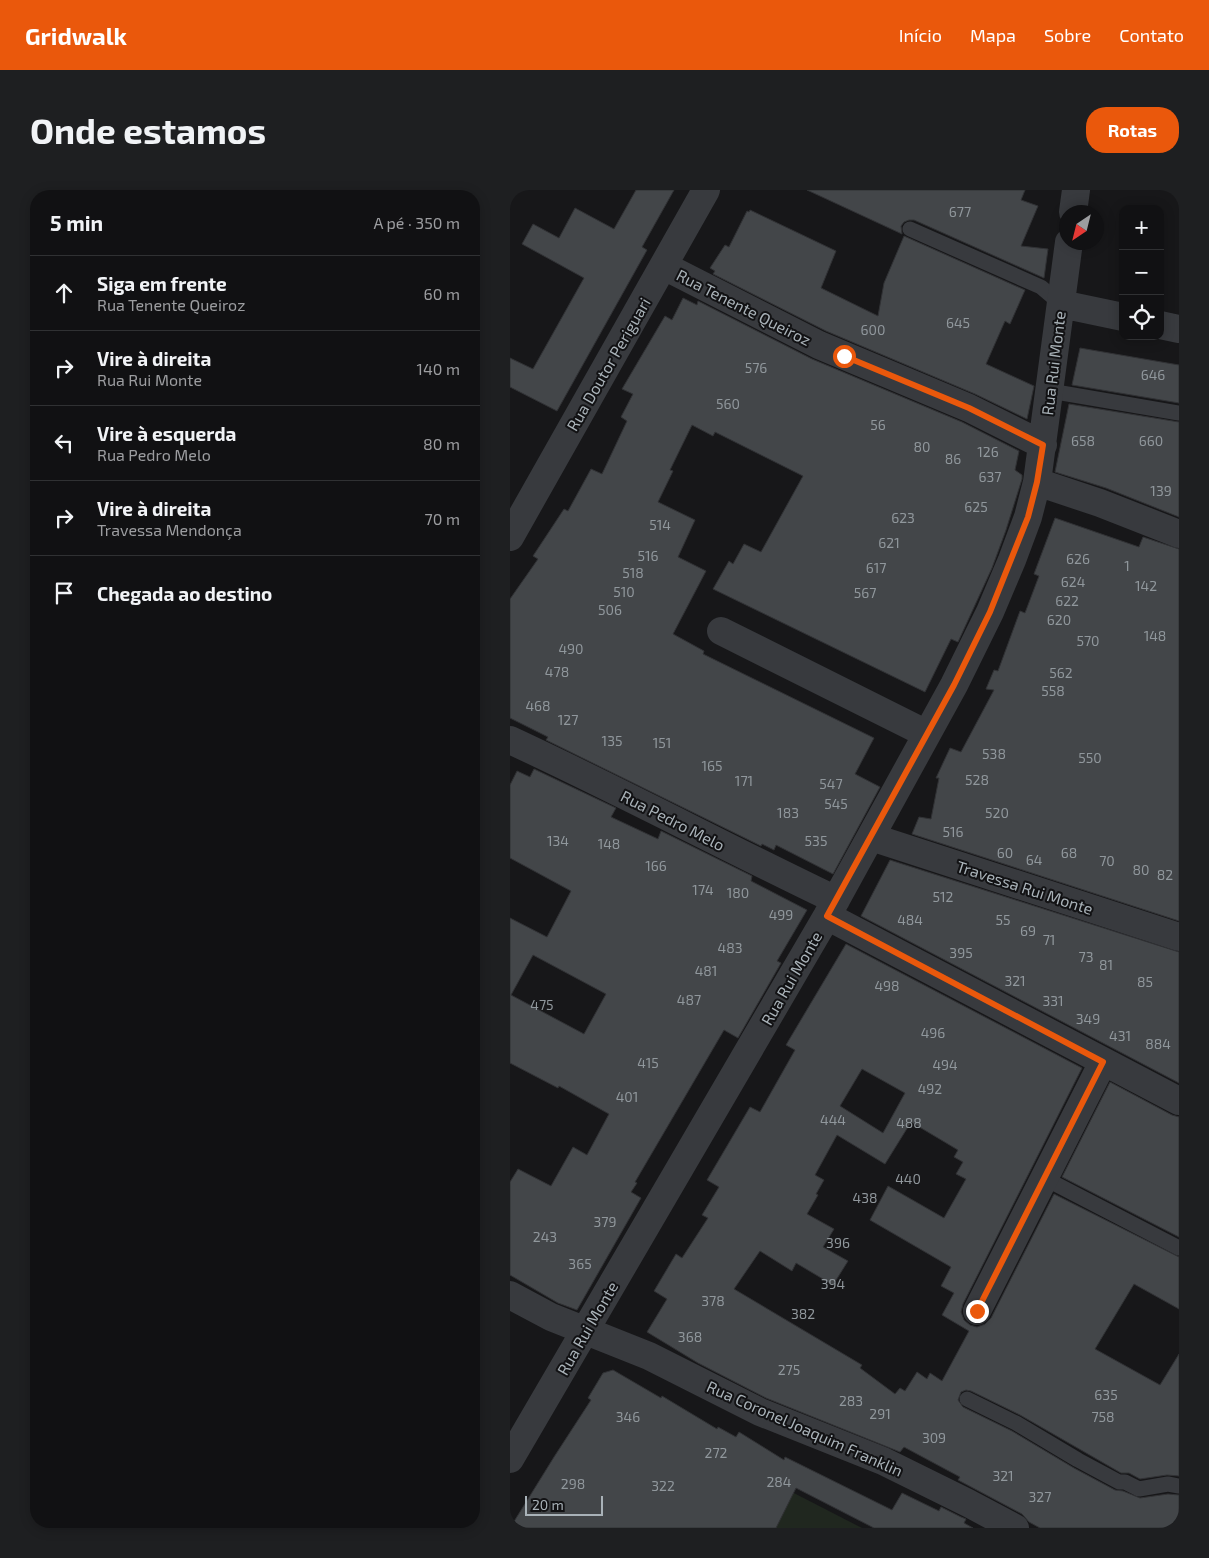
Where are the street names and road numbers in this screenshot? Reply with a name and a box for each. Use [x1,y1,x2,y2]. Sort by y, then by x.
street label: Rua Tenente Queiroz [673,265,814,350]
street label: Rua Doutor Periguari [562,294,654,434]
street label: Rua Rui Monte [1037,310,1069,416]
street label: Rua Pedro Melo [618,786,728,854]
street label: Travessa Rui Monte [954,856,1096,918]
street label: Rua Rui Monte [757,928,825,1028]
street label: Rua Rui Monte [553,1278,621,1378]
street label: Rua Coronel Joaquim Franklin [704,1376,906,1480]

